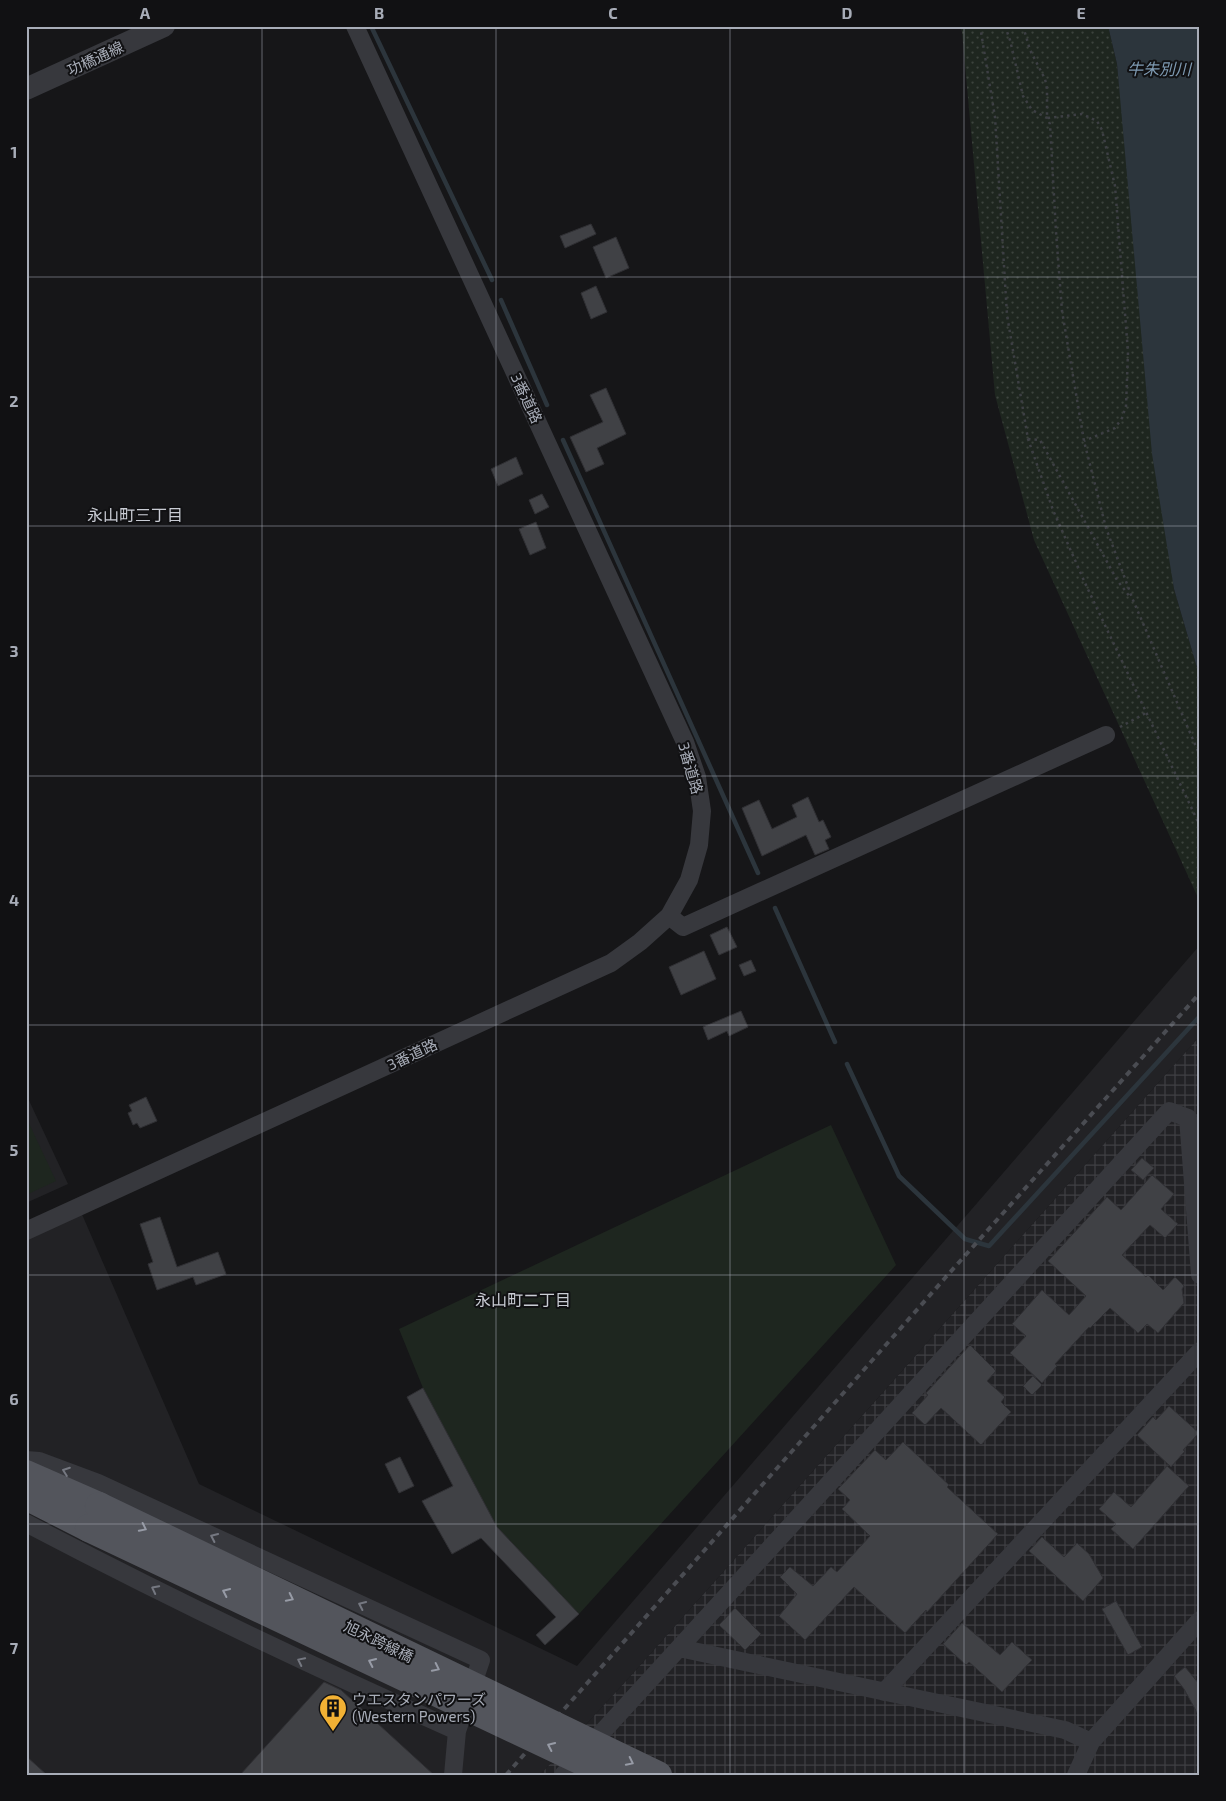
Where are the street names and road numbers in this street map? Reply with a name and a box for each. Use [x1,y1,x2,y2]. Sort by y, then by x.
street label: 功橋通線 [64,37,126,79]
street label: 3番道路 [508,370,546,426]
street label: 3番道路 [675,740,707,796]
street label: 3番道路 [384,1035,440,1073]
street label: 旭永跨線橋 [341,1616,417,1666]

